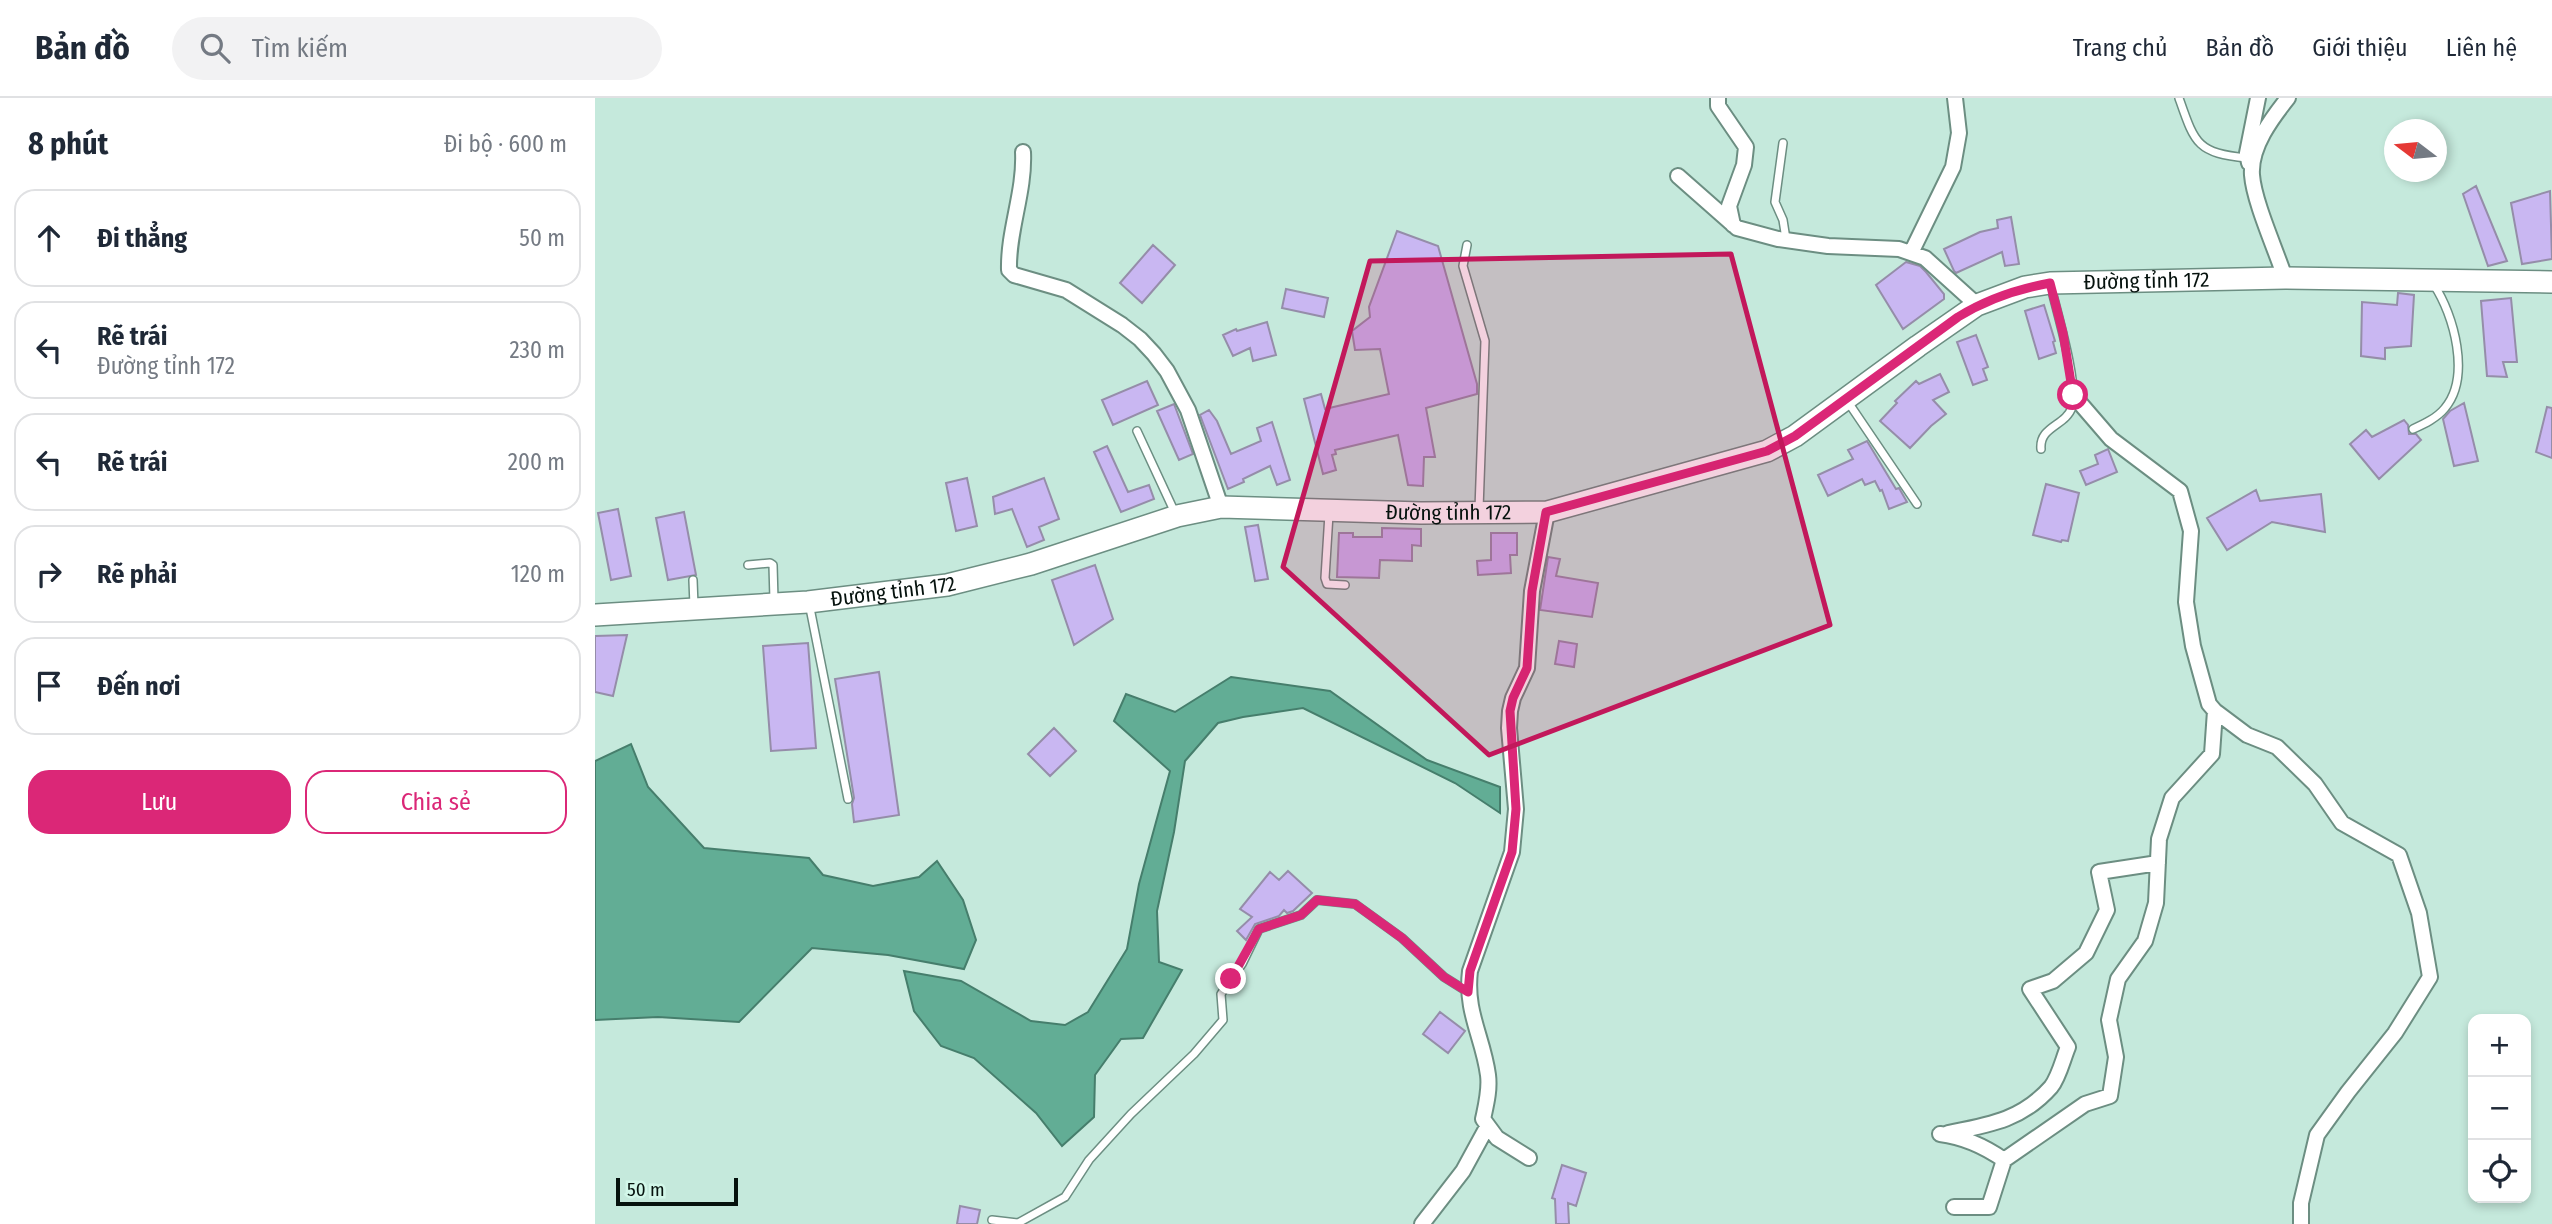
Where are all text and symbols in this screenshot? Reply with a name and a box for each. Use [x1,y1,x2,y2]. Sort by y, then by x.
search box [172,17,662,80]
text: Bản đồ [35,28,130,68]
icon: search [196,29,234,67]
text: Tìm kiếm [252,33,348,64]
text: Trang chủ [2073,34,2167,62]
text: Bản đồ [2205,34,2274,62]
text: Giới thiệu [2312,34,2408,62]
text: Liên hệ [2446,34,2517,62]
north arrow [2384,119,2447,182]
text: 8 phút [28,126,108,162]
text: Đi bộ · 600 m [444,130,567,158]
icon: ahead [30,219,68,257]
text: Đi thẳng [97,223,187,254]
text: 50 m [519,224,565,252]
street label: Đường tỉnh 172 [2083,267,2210,295]
text: Rẽ trái [97,321,167,352]
icon: left [30,331,68,369]
text: 230 m [509,336,565,364]
text: Đường tỉnh 172 [97,352,235,380]
route start [2057,379,2088,410]
icon: left [30,443,68,481]
text: Rẽ trái [97,447,167,478]
text: 200 m [508,448,565,476]
street label: Đường tỉnh 172 [1385,499,1511,526]
icon: right [30,555,68,593]
text: Rẽ phải [97,559,177,590]
text: 120 m [511,560,565,588]
street label: Đường tỉnh 172 [829,570,958,612]
icon: arrive [30,667,68,705]
text: Đến nơi [97,671,180,702]
button: Lưu [28,770,291,834]
button: Chia sẻ [305,770,567,834]
route end [1215,963,1246,994]
map controls [2468,1014,2531,1203]
button: + [2468,1014,2531,1077]
button: − [2468,1077,2531,1140]
button: locate [2468,1140,2531,1203]
scale bar [616,1175,739,1207]
text: 50 m [627,1178,665,1201]

